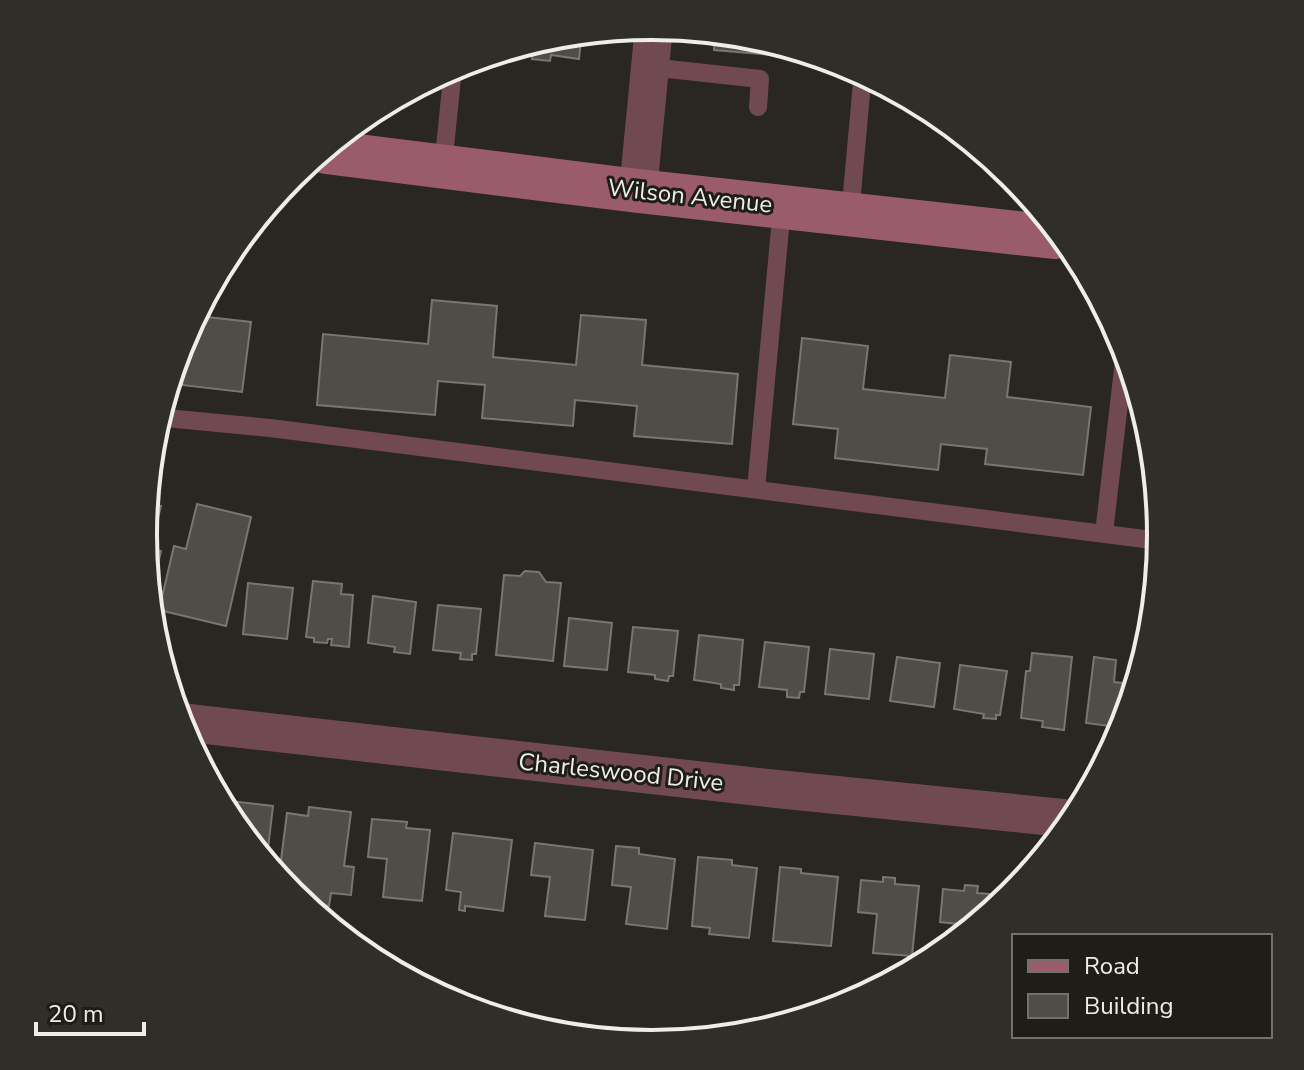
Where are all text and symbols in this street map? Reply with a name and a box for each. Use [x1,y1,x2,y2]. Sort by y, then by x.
street label: Wilson Avenue [606,171,774,221]
street label: Charleswood Drive [517,745,725,799]
legend [1012,934,1272,1038]
text: Road [1084,950,1140,982]
scale bar [36,986,144,1036]
text: Building [1084,990,1174,1022]
text: 20 m [48,998,104,1030]

